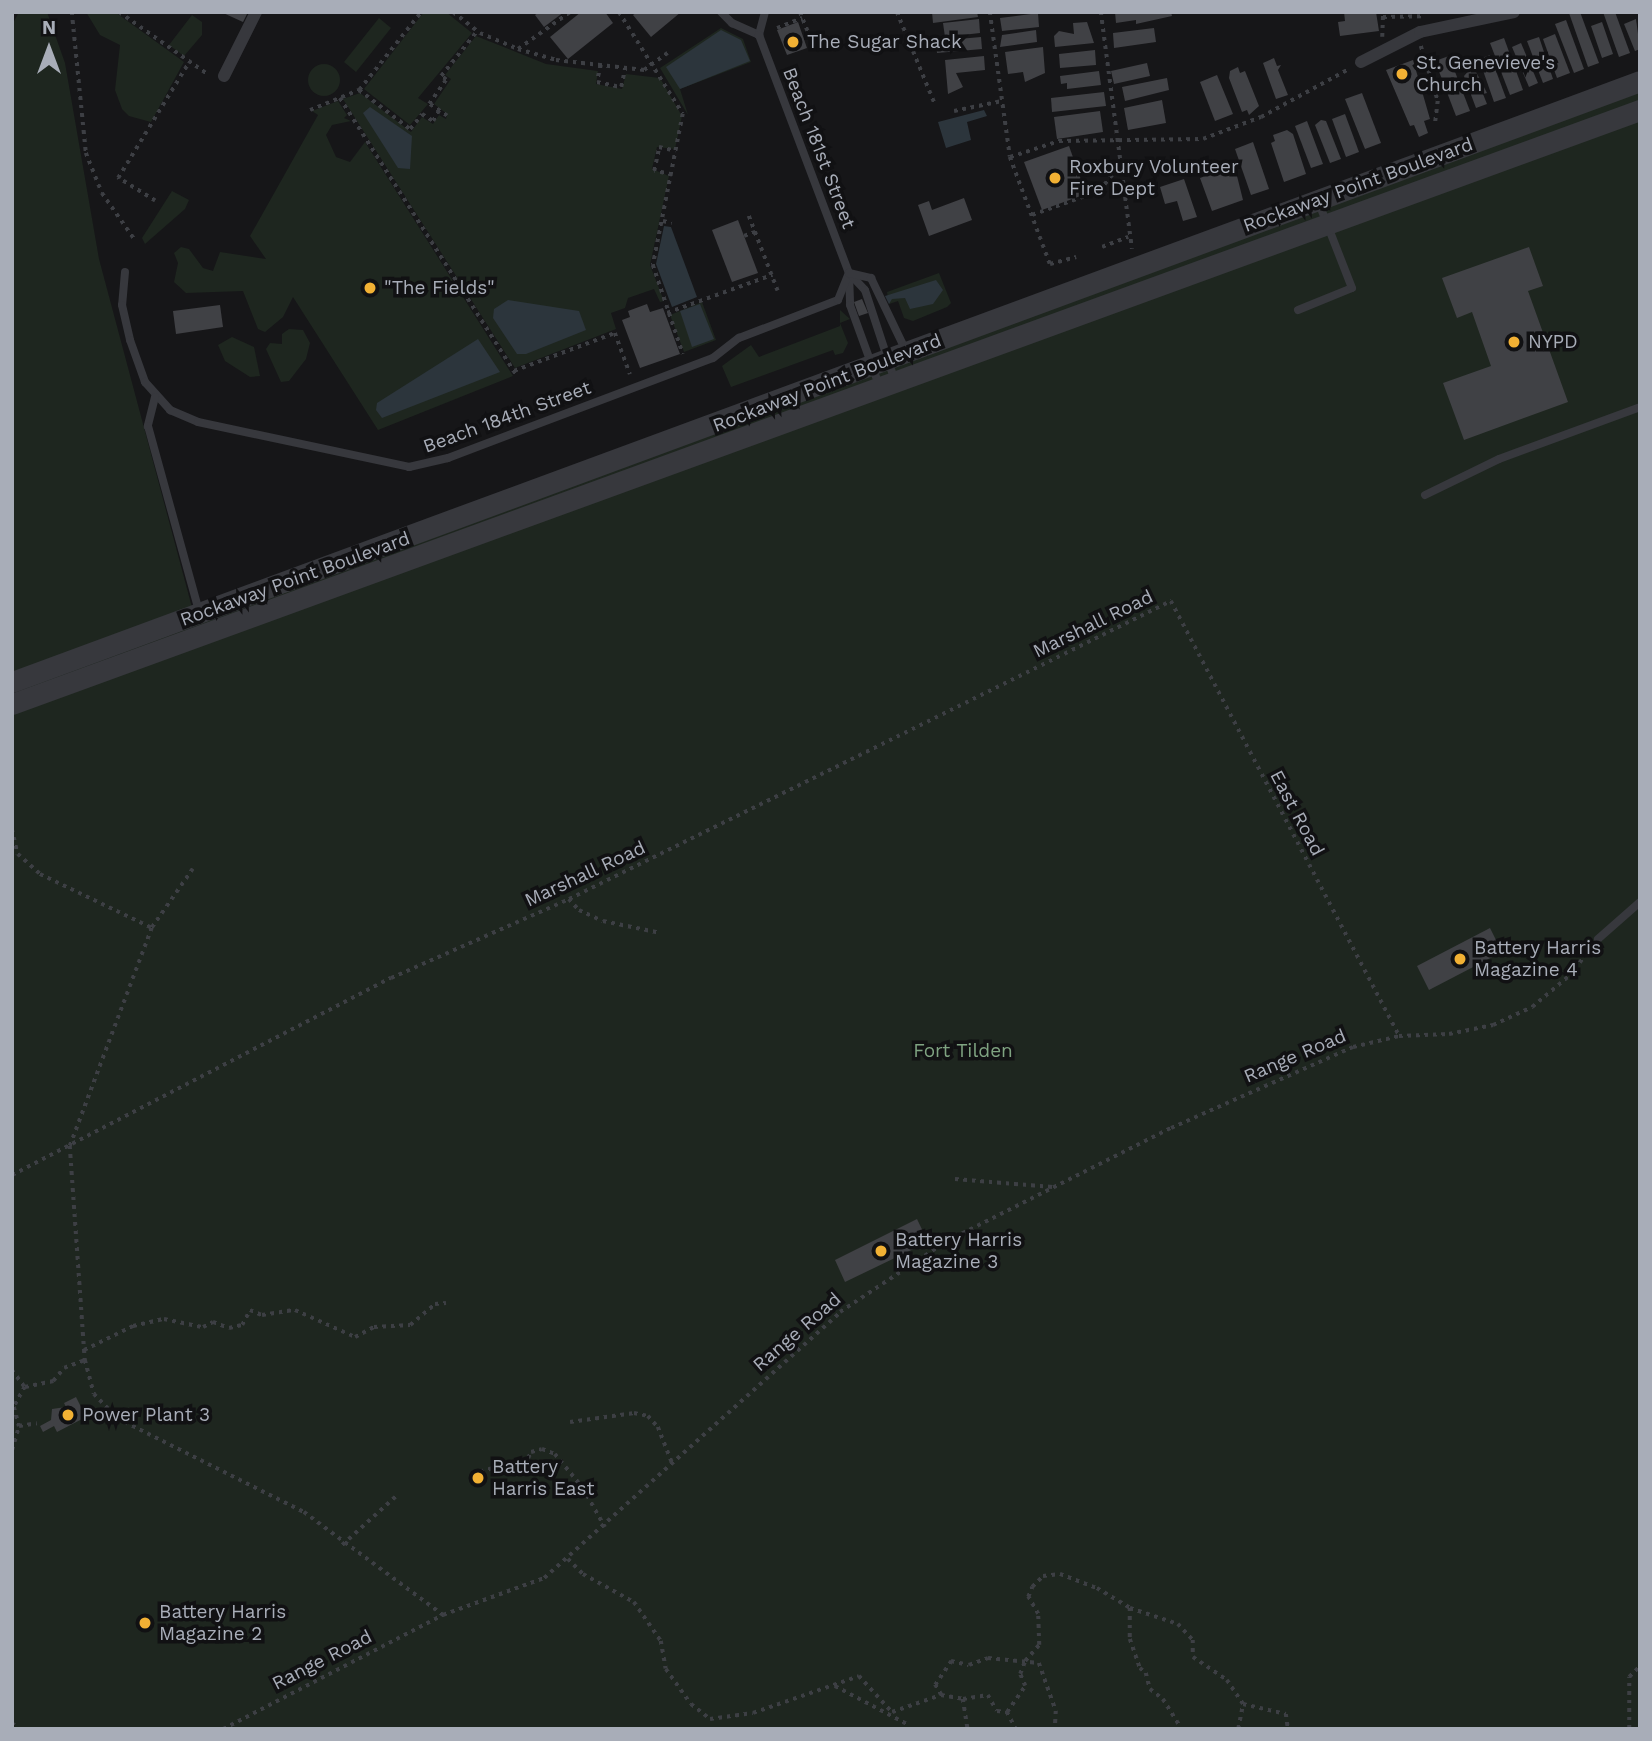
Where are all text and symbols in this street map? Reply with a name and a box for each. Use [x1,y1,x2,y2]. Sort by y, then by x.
north arrow [14,14,84,84]
text: N [42,16,56,39]
place label: The Sugar Shack [807,31,962,53]
marker: The Sugar Shack [785,34,801,50]
place label: St. Genevieve's Church [1416,52,1555,96]
street label: Beach 181st Street [778,64,860,232]
marker: St. Genevieve's Church [1394,66,1410,82]
street label: Rockaway Point Boulevard [1240,133,1476,237]
place label: Roxbury Volunteer Fire Dept [1069,156,1240,200]
marker: Roxbury Volunteer Fire Dept [1047,170,1063,186]
place label: "The Fields" [384,277,495,299]
marker: "The Fields" [362,280,378,296]
street label: Rockaway Point Boulevard [709,329,945,437]
place label: NYPD [1528,331,1578,353]
marker: NYPD [1506,334,1522,350]
street label: Beach 184th Street [420,376,594,458]
street label: Rockaway Point Boulevard [177,527,413,631]
street label: Marshall Road [1029,585,1157,663]
street label: East Road [1265,766,1329,860]
street label: Marshall Road [521,836,649,912]
place label: Battery Harris Magazine 4 [1474,937,1602,981]
marker: Battery Harris Magazine 4 [1452,951,1468,967]
street label: Range Road [1240,1024,1350,1088]
park label: Fort Tilden [913,1040,1013,1062]
place label: Battery Harris Magazine 3 [895,1229,1023,1273]
marker: Battery Harris Magazine 3 [873,1243,889,1259]
street label: Range Road [748,1288,846,1376]
place label: Power Plant 3 [82,1404,211,1426]
marker: Power Plant 3 [60,1407,76,1423]
place label: Battery Harris East [492,1456,594,1500]
marker: Battery Harris East [470,1470,486,1486]
place label: Battery Harris Magazine 2 [159,1601,287,1645]
marker: Battery Harris Magazine 2 [137,1615,153,1631]
street label: Range Road [268,1625,376,1695]

